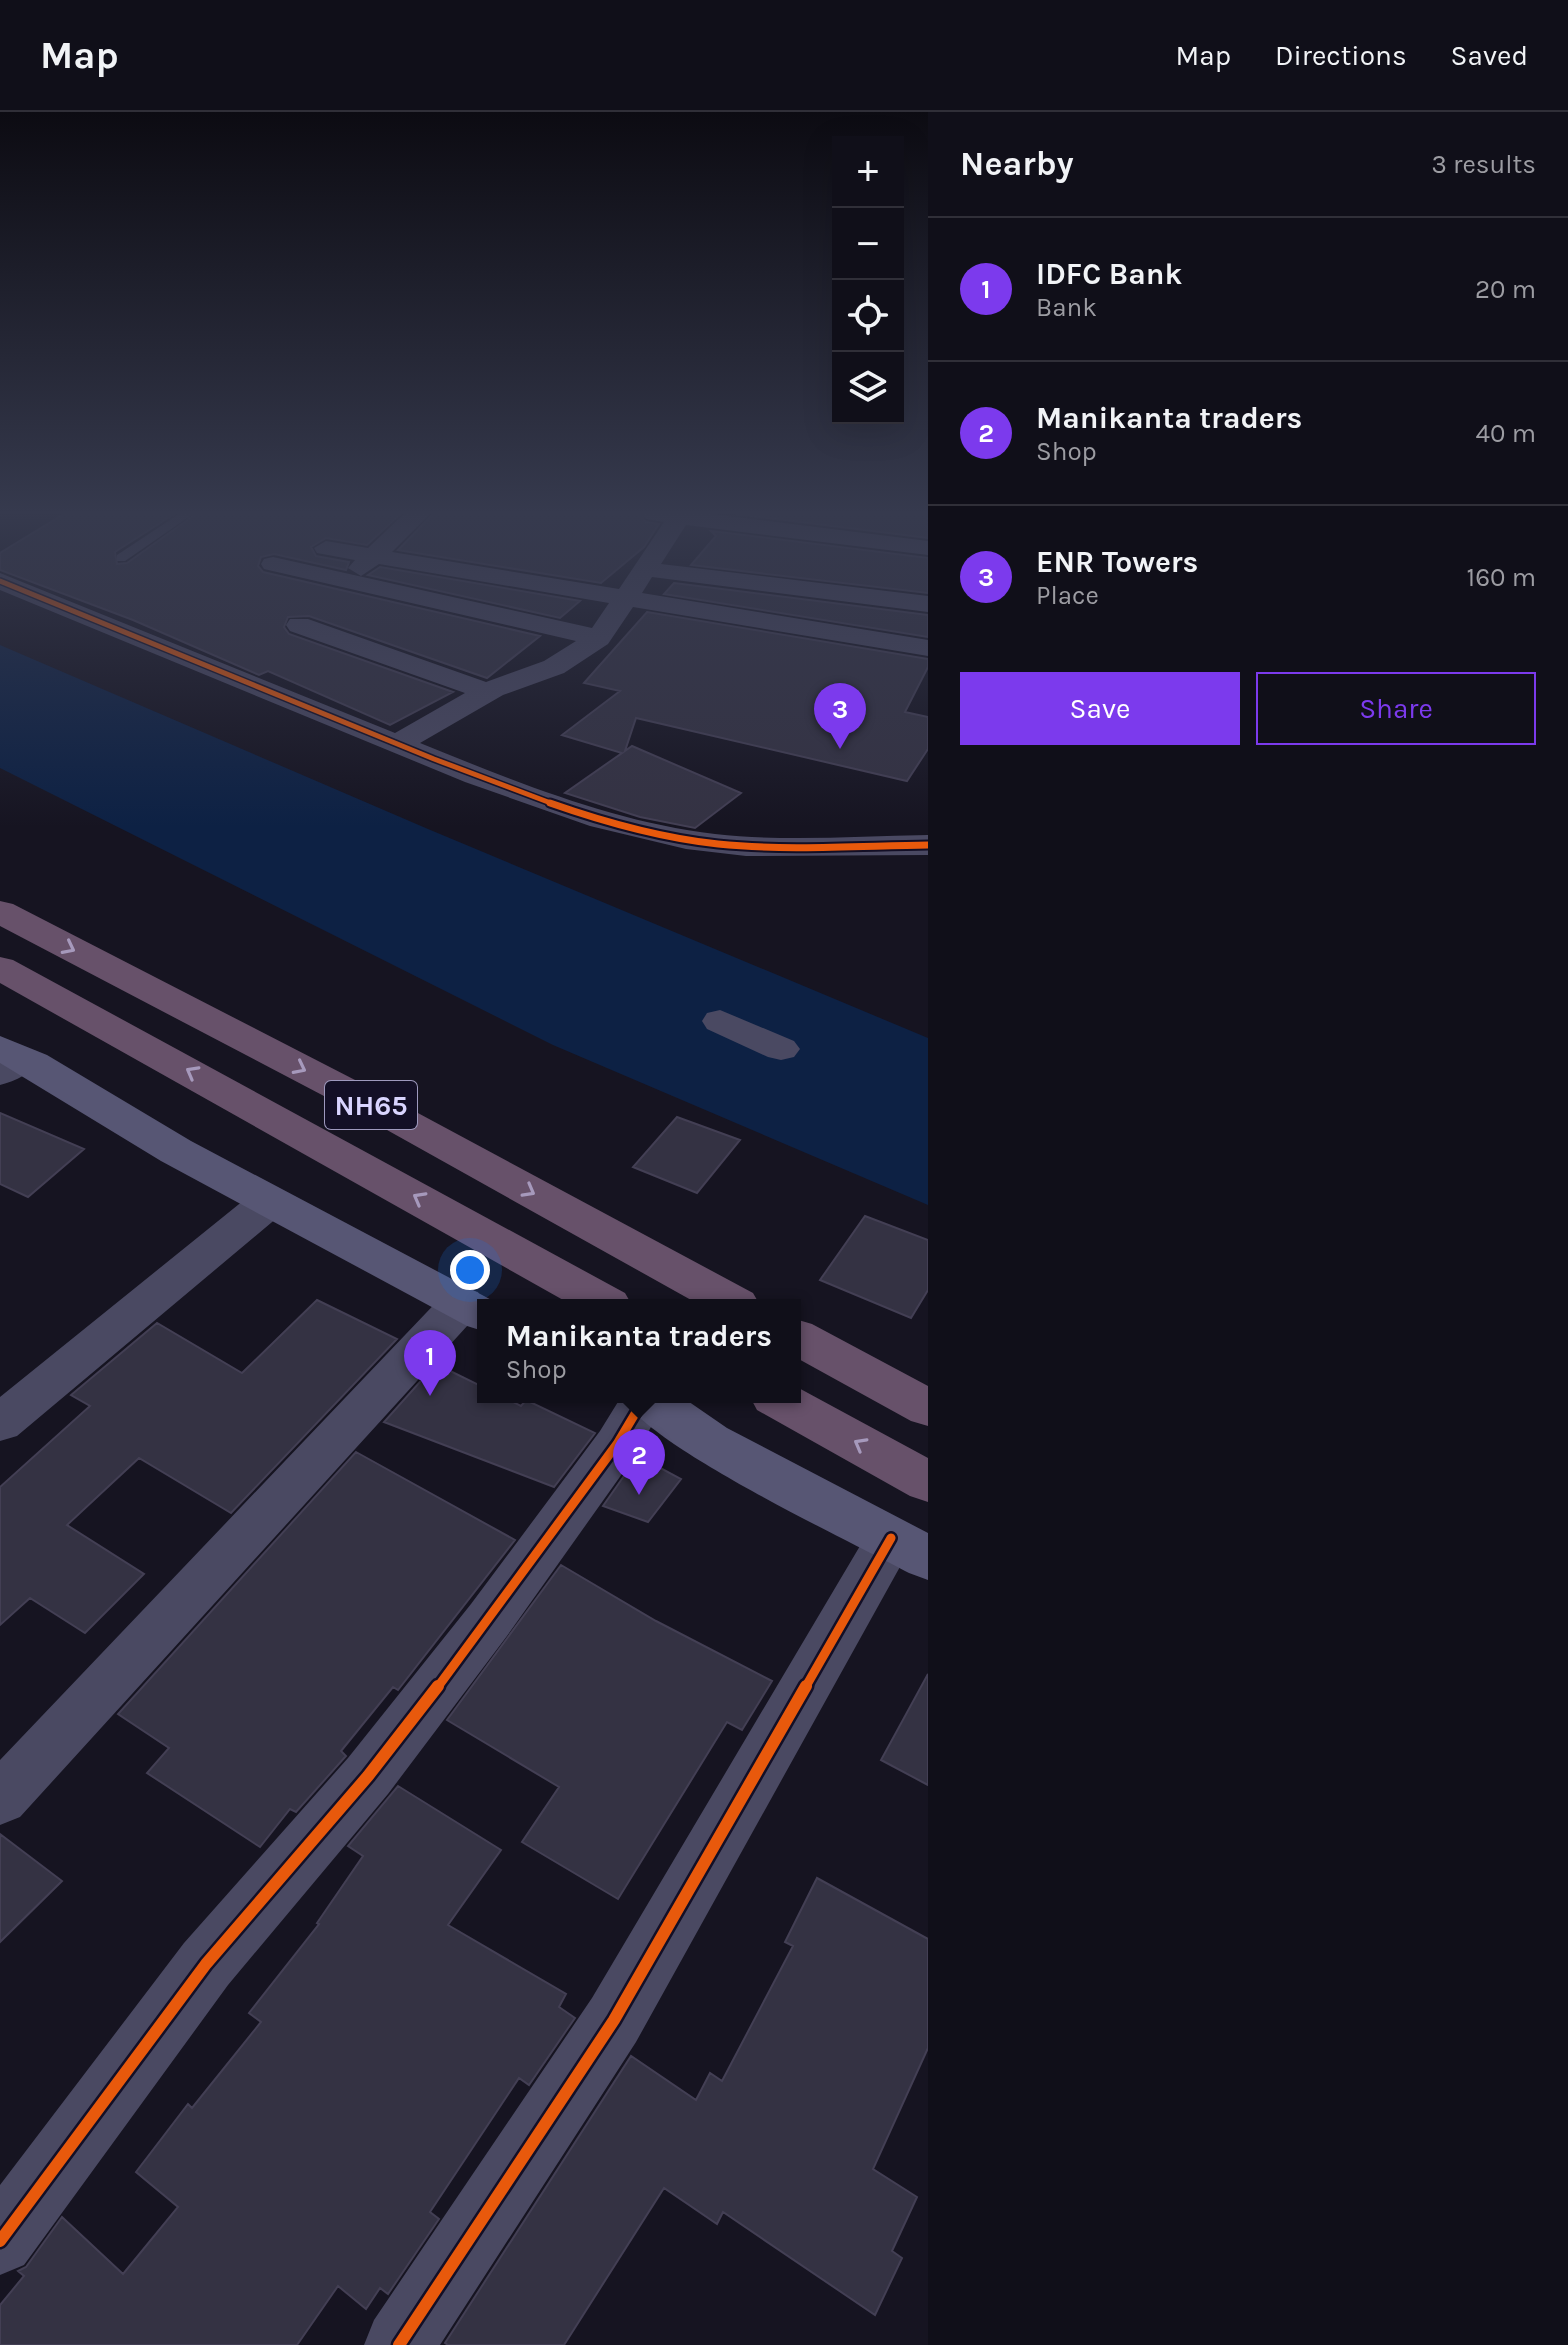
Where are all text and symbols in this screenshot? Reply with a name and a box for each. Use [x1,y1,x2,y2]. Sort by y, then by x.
text: Map [40,33,119,78]
text: Map [1176,39,1231,72]
text: Directions [1275,39,1407,72]
text: Saved [1451,39,1528,72]
map controls [832,136,904,424]
button: + [832,136,904,208]
text: Nearby [960,144,1074,184]
text: 3 results [1432,149,1536,180]
button: − [832,208,904,280]
text: IDFC Bank [1036,256,1182,292]
text: 1 [981,274,991,305]
text: 20 m [1475,274,1536,305]
button: locate [832,280,904,352]
text: Bank [1036,292,1097,323]
button: layers [832,352,904,424]
text: Manikanta traders [1036,400,1302,436]
text: 2 [978,418,994,449]
text: 40 m [1476,418,1536,449]
text: Shop [1036,436,1097,467]
text: ENR Towers [1036,544,1198,580]
text: 3 [978,562,994,593]
text: 160 m [1467,562,1536,593]
text: Place [1036,580,1099,611]
button: Save [960,672,1240,745]
button: Share [1256,672,1536,745]
pin: 3 [814,683,866,749]
one-way arrow [61,938,76,954]
one-way arrow [291,1058,306,1073]
one-way arrow [186,1066,200,1081]
road number: NH65 [325,1081,417,1129]
one-way arrow [520,1181,535,1197]
one-way arrow [414,1192,428,1208]
your location [450,1250,490,1290]
popup [477,1299,801,1403]
text: Manikanta traders [506,1318,772,1354]
pin: 1 [404,1330,456,1396]
text: Shop [506,1354,567,1385]
pin: 2 [613,1429,665,1495]
one-way arrow [854,1438,868,1454]

